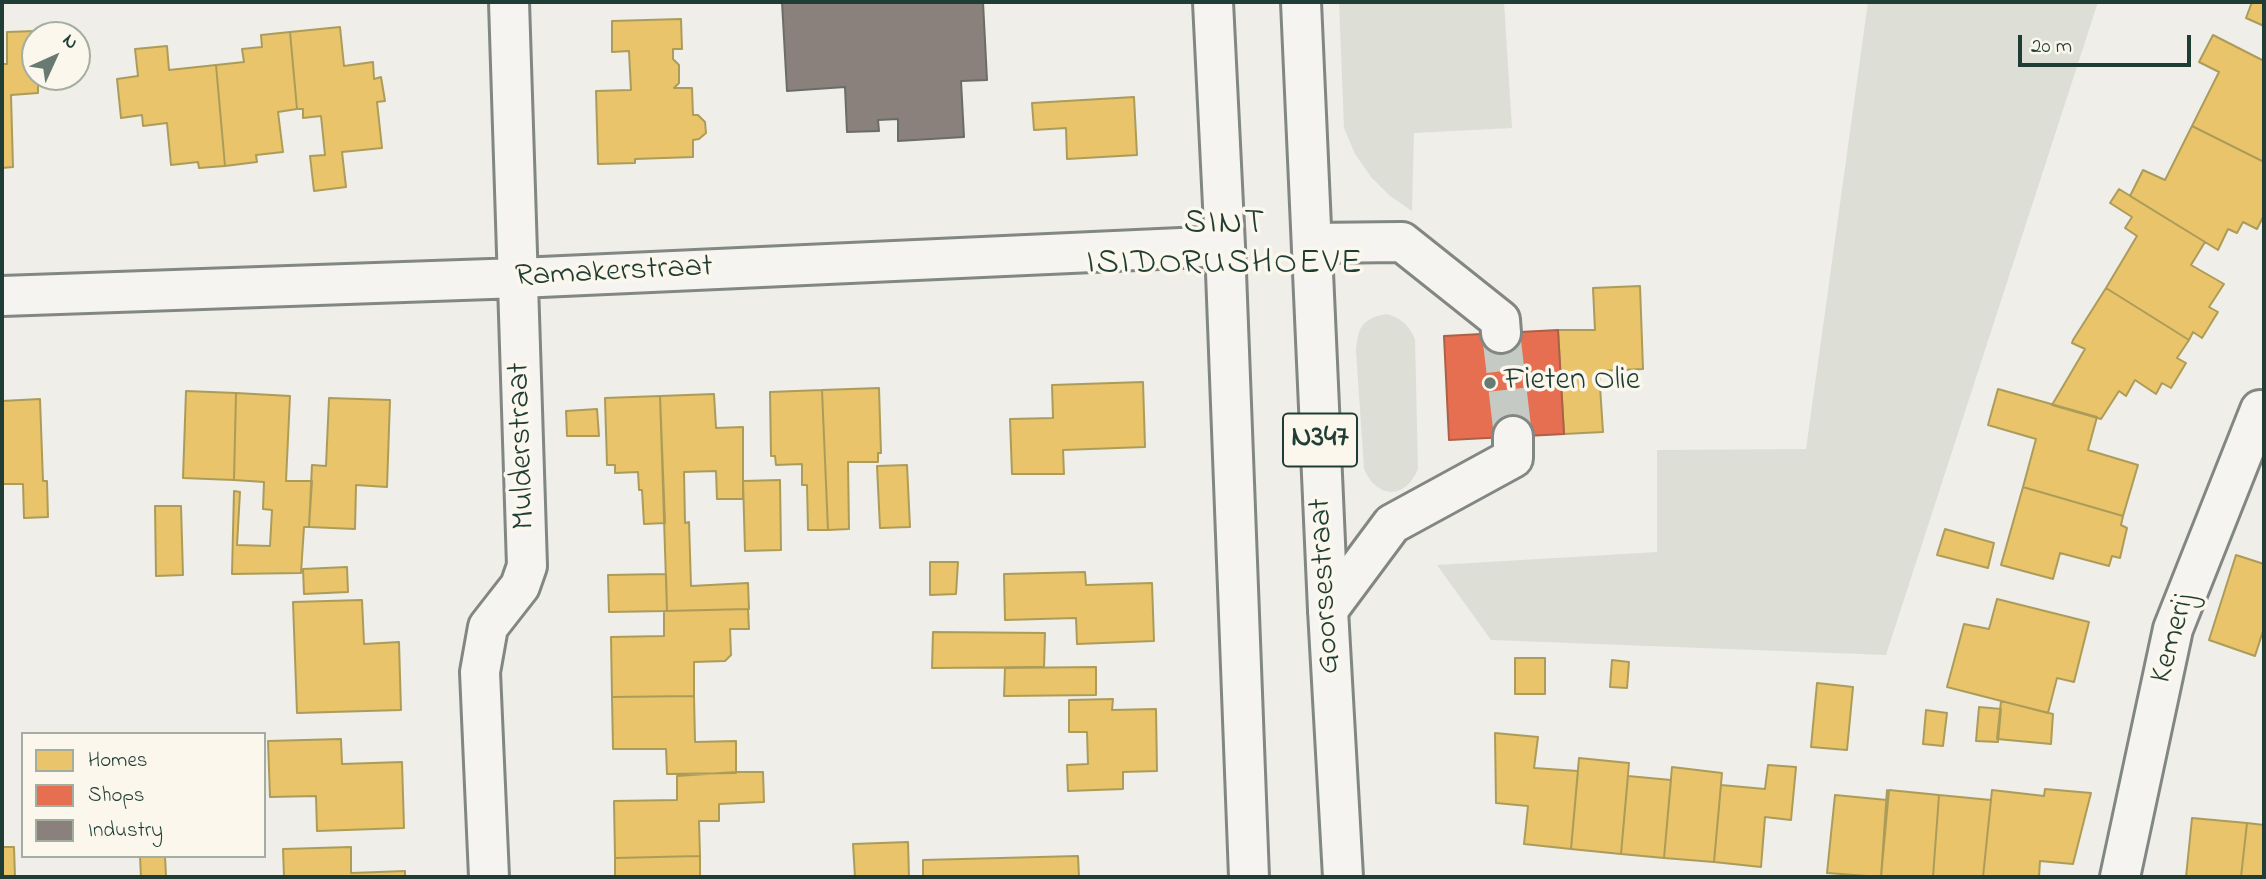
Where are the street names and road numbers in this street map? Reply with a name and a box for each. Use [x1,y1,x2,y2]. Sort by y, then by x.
street label: Ramakerstraat [514,250,714,298]
street label: Mulderstraat [502,362,546,530]
road number: N347 [1283,414,1357,466]
street label: Goorsestraat [1303,497,1351,675]
street label: Kemerij [2144,590,2206,688]

